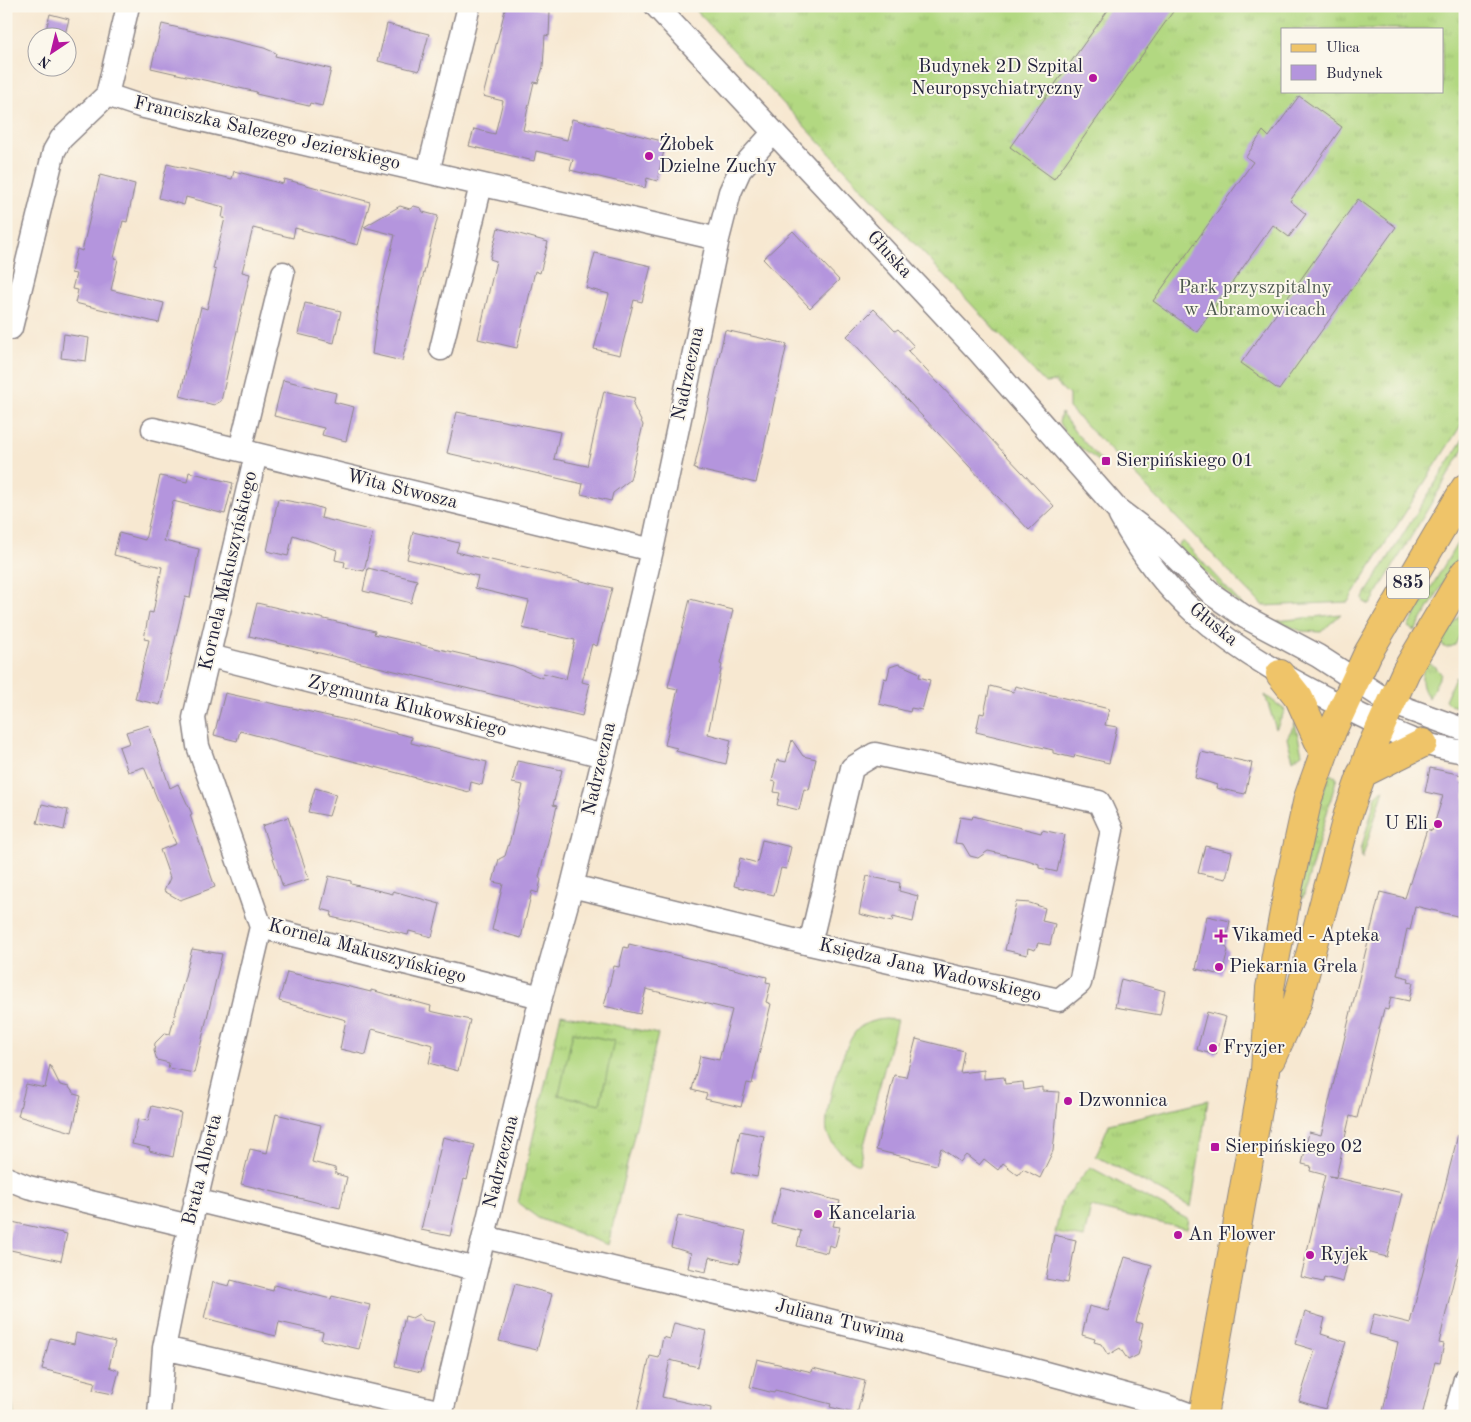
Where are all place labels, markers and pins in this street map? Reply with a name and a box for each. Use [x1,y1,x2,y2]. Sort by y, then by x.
place label: Budynek 2D Szpital Neuropsychiatryczny [911,58,1083,99]
marker: Budynek 2D Szpital Neuropsychiatryczny [1087,72,1099,84]
place label: Żłobek Dzielne Zuchy [659,133,777,177]
marker: Żłobek Dzielne Zuchy [643,150,655,162]
place label: Sierpińskiego 01 [1116,452,1254,471]
marker: Sierpińskiego 01 [1100,455,1112,467]
place label: U Eli [1384,815,1428,834]
marker: U Eli [1432,818,1444,830]
place label: Vikamed - Apteka [1231,927,1380,946]
marker: Vikamed - Apteka [1215,930,1227,942]
place label: Piekarnia Grela [1229,958,1358,977]
marker: Piekarnia Grela [1213,961,1225,973]
place label: Fryzjer [1223,1039,1285,1058]
marker: Fryzjer [1207,1042,1219,1054]
place label: Dzwonnica [1078,1092,1168,1111]
marker: Dzwonnica [1062,1095,1074,1107]
place label: Sierpińskiego 02 [1225,1138,1363,1157]
marker: Sierpińskiego 02 [1209,1141,1221,1153]
place label: Kancelaria [828,1205,916,1224]
marker: Kancelaria [812,1208,824,1220]
place label: An Flower [1188,1226,1276,1245]
marker: An Flower [1172,1229,1184,1241]
place label: Ryjek [1320,1246,1368,1265]
marker: Ryjek [1304,1249,1316,1261]

